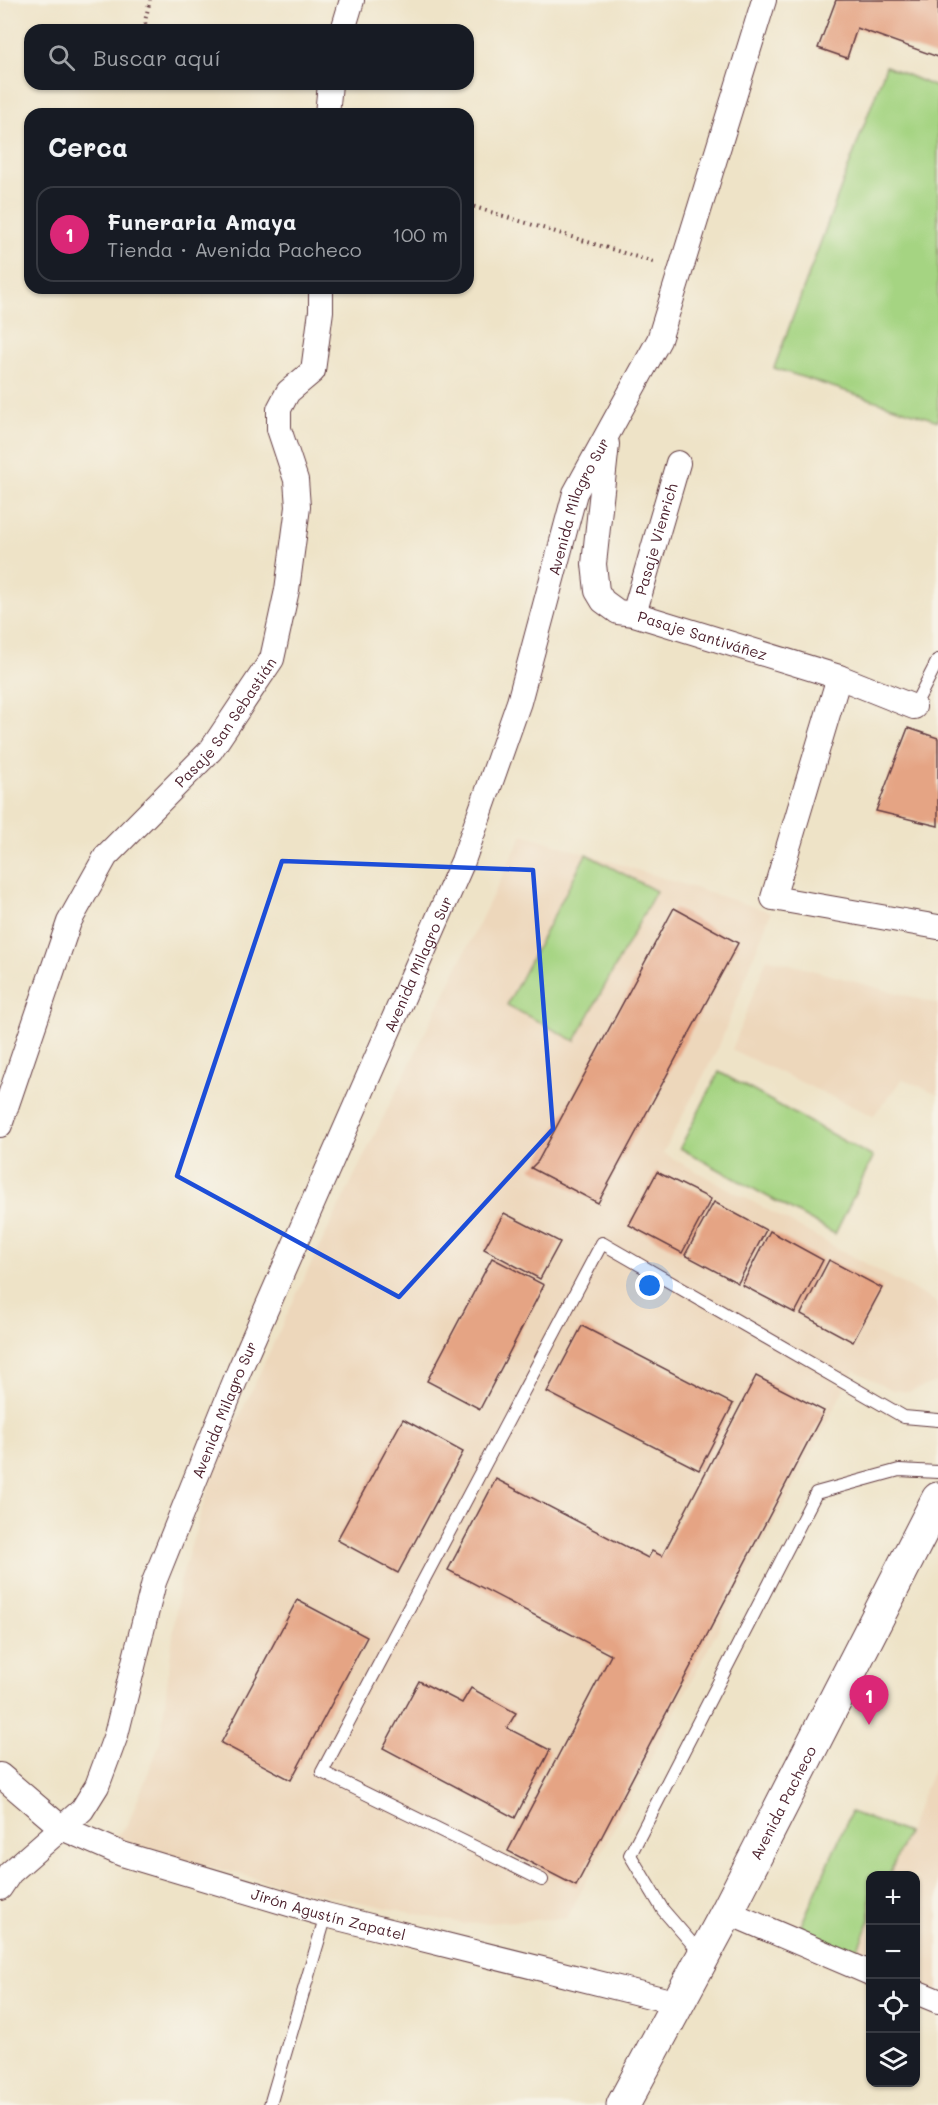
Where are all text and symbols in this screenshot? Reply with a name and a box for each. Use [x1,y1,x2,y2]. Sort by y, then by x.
search box [24,24,474,90]
icon: search [45,41,78,74]
text: Buscar aquí [93,43,221,72]
text: Cerca [48,130,128,164]
text: Funeraria Amaya [107,207,297,236]
text: 1 [65,221,74,247]
text: 100 m [392,221,448,247]
text: Tienda · Avenida Pacheco [107,236,362,262]
street label: Avenida Milagro Sur [543,434,613,578]
street label: Pasaje Vienrich [630,481,682,597]
street label: Pasaje Santiváñez [635,606,770,664]
street label: Pasaje San Sebastián [170,653,280,791]
street label: Avenida Milagro Sur [379,893,456,1035]
your location [635,1271,664,1300]
street label: Avenida Milagro Sur [187,1338,261,1481]
pin: 1 [850,1676,888,1725]
street label: Avenida Pacheco [745,1742,820,1863]
map controls [866,1871,920,2087]
button: + [866,1871,920,1925]
street label: Jirón Agustín Zapatel [249,1883,408,1945]
button: − [866,1925,920,1979]
button: locate [866,1979,920,2033]
button: layers [866,2033,920,2087]

